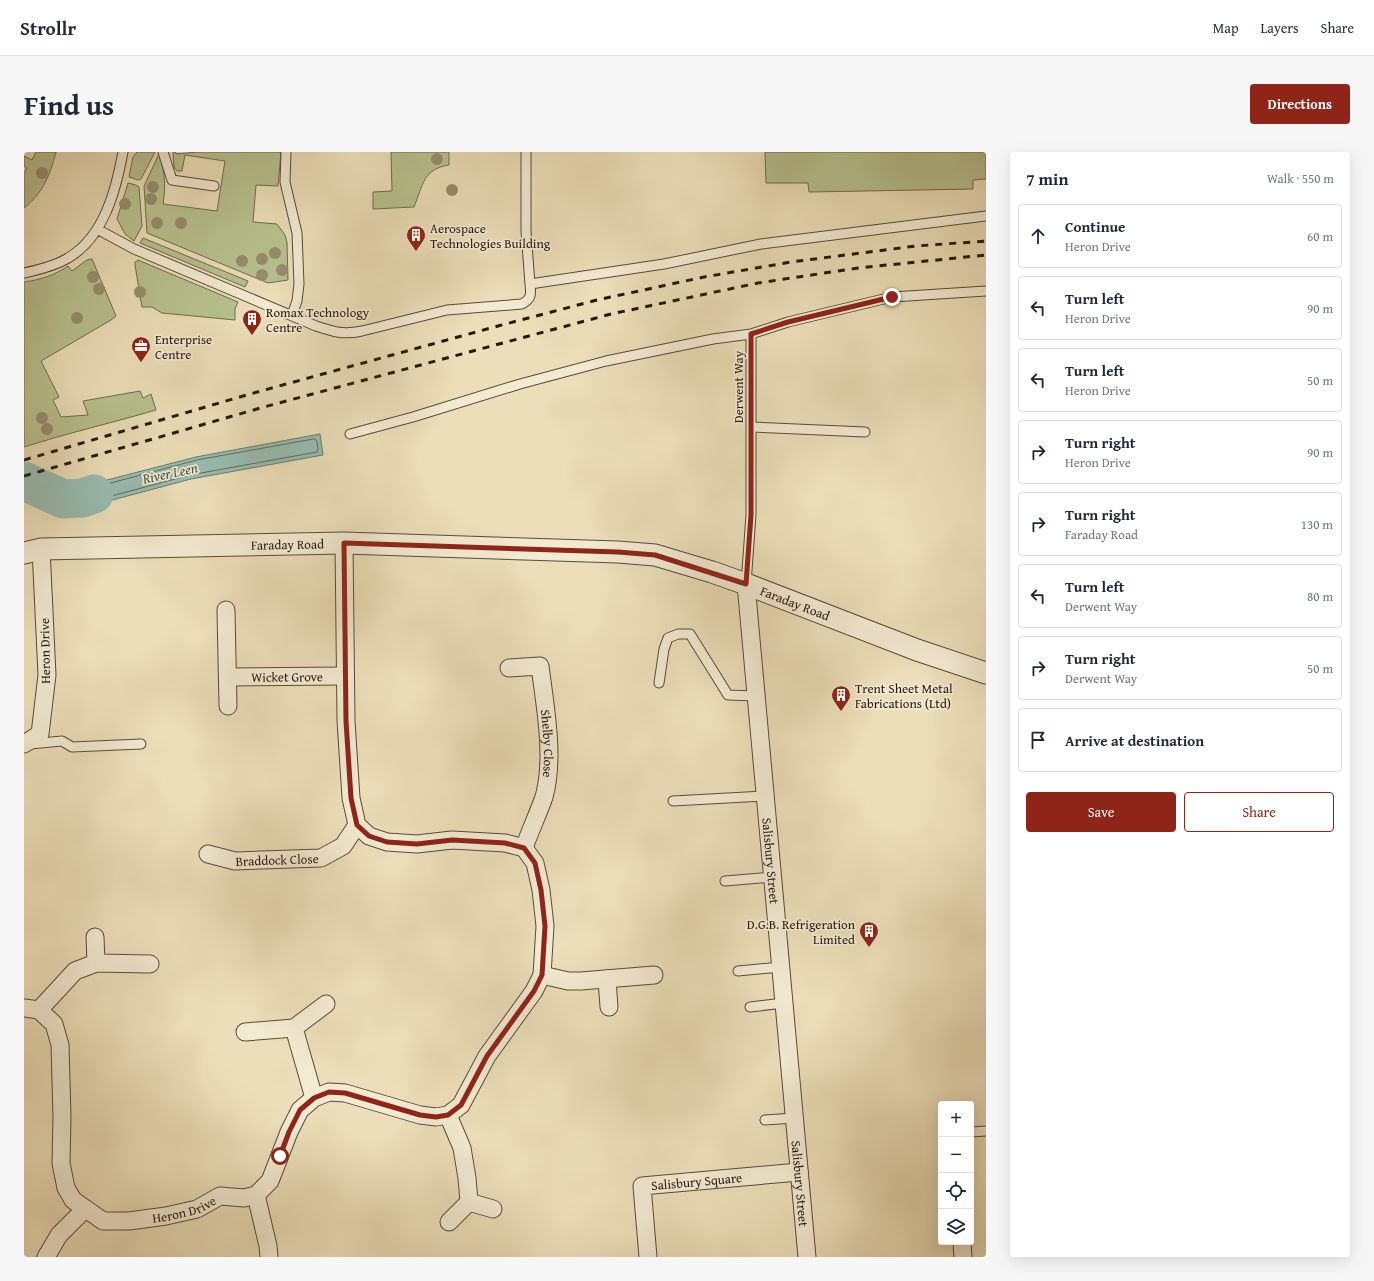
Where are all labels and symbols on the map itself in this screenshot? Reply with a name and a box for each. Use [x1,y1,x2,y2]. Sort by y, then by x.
place label: Aerospace Technologies Building [430,219,551,253]
building icon: Aerospace Technologies Building [405,224,427,252]
route end [883,288,901,306]
place label: Romax Technology Centre [266,303,370,337]
building icon: Romax Technology Centre [241,308,263,336]
place label: Enterprise Centre [155,330,212,364]
office icon: Enterprise Centre [130,335,152,363]
street label: Derwent Way [729,350,748,423]
water label: River Leen [140,457,199,489]
street label: Faraday Road [251,534,324,554]
street label: Faraday Road [758,581,833,625]
street label: Heron Drive [35,618,55,684]
street label: Wicket Grove [251,667,323,686]
place label: Trent Sheet Metal Fabrications (Ltd) [855,679,953,713]
building icon: Trent Sheet Metal Fabrications (Ltd) [830,684,852,712]
street label: Shelby Close [536,708,558,778]
street label: Salisbury Street [758,817,784,905]
street label: Braddock Close [235,849,319,870]
place label: D.G.B. Refrigeration Limited [747,915,856,949]
building icon: D.G.B. Refrigeration Limited [858,920,880,948]
street label: Salisbury Street [787,1140,814,1228]
route start [271,1147,289,1165]
street label: Salisbury Square [650,1168,743,1195]
street label: Heron Drive [151,1191,219,1227]

